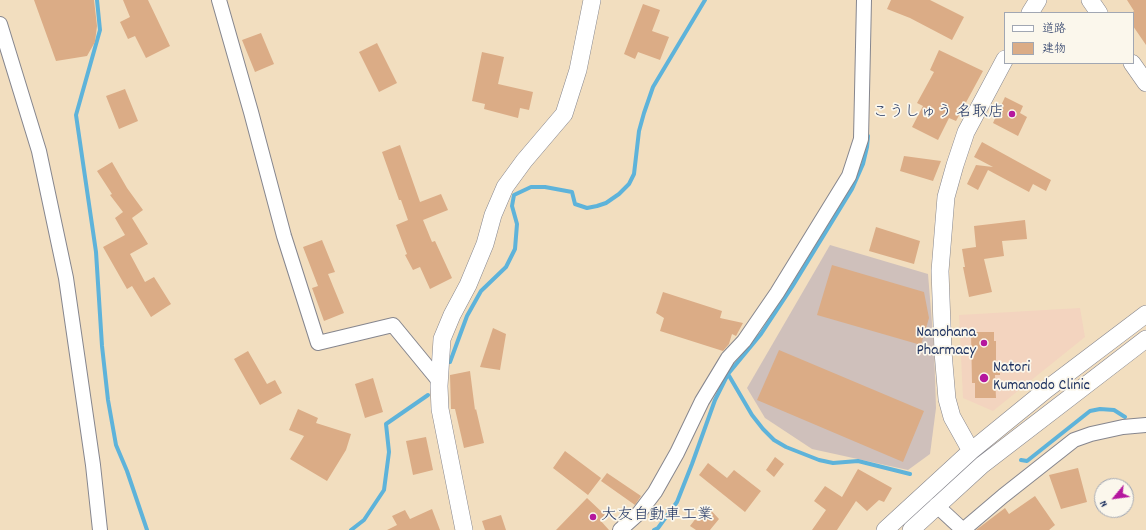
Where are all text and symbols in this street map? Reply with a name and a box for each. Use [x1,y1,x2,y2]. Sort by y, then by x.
legend [1004,12,1134,64]
text: 道路 [1042,21,1066,38]
text: 建物 [1042,41,1066,58]
place label: こうしゅう 名取店 [872,104,1004,124]
marker: こうしゅう 名取店 [1007,109,1017,119]
place label: Nanohana Pharmacy [916,324,976,362]
marker: Nanohana Pharmacy [979,338,989,348]
place label: Natori Kumanodo Clinic [993,359,1090,397]
marker: Natori Kumanodo Clinic [978,372,990,384]
north arrow [1094,478,1134,518]
text: N [1096,497,1113,510]
place label: 大友自動車工業 [601,507,713,527]
marker: 大友自動車工業 [588,512,598,522]

